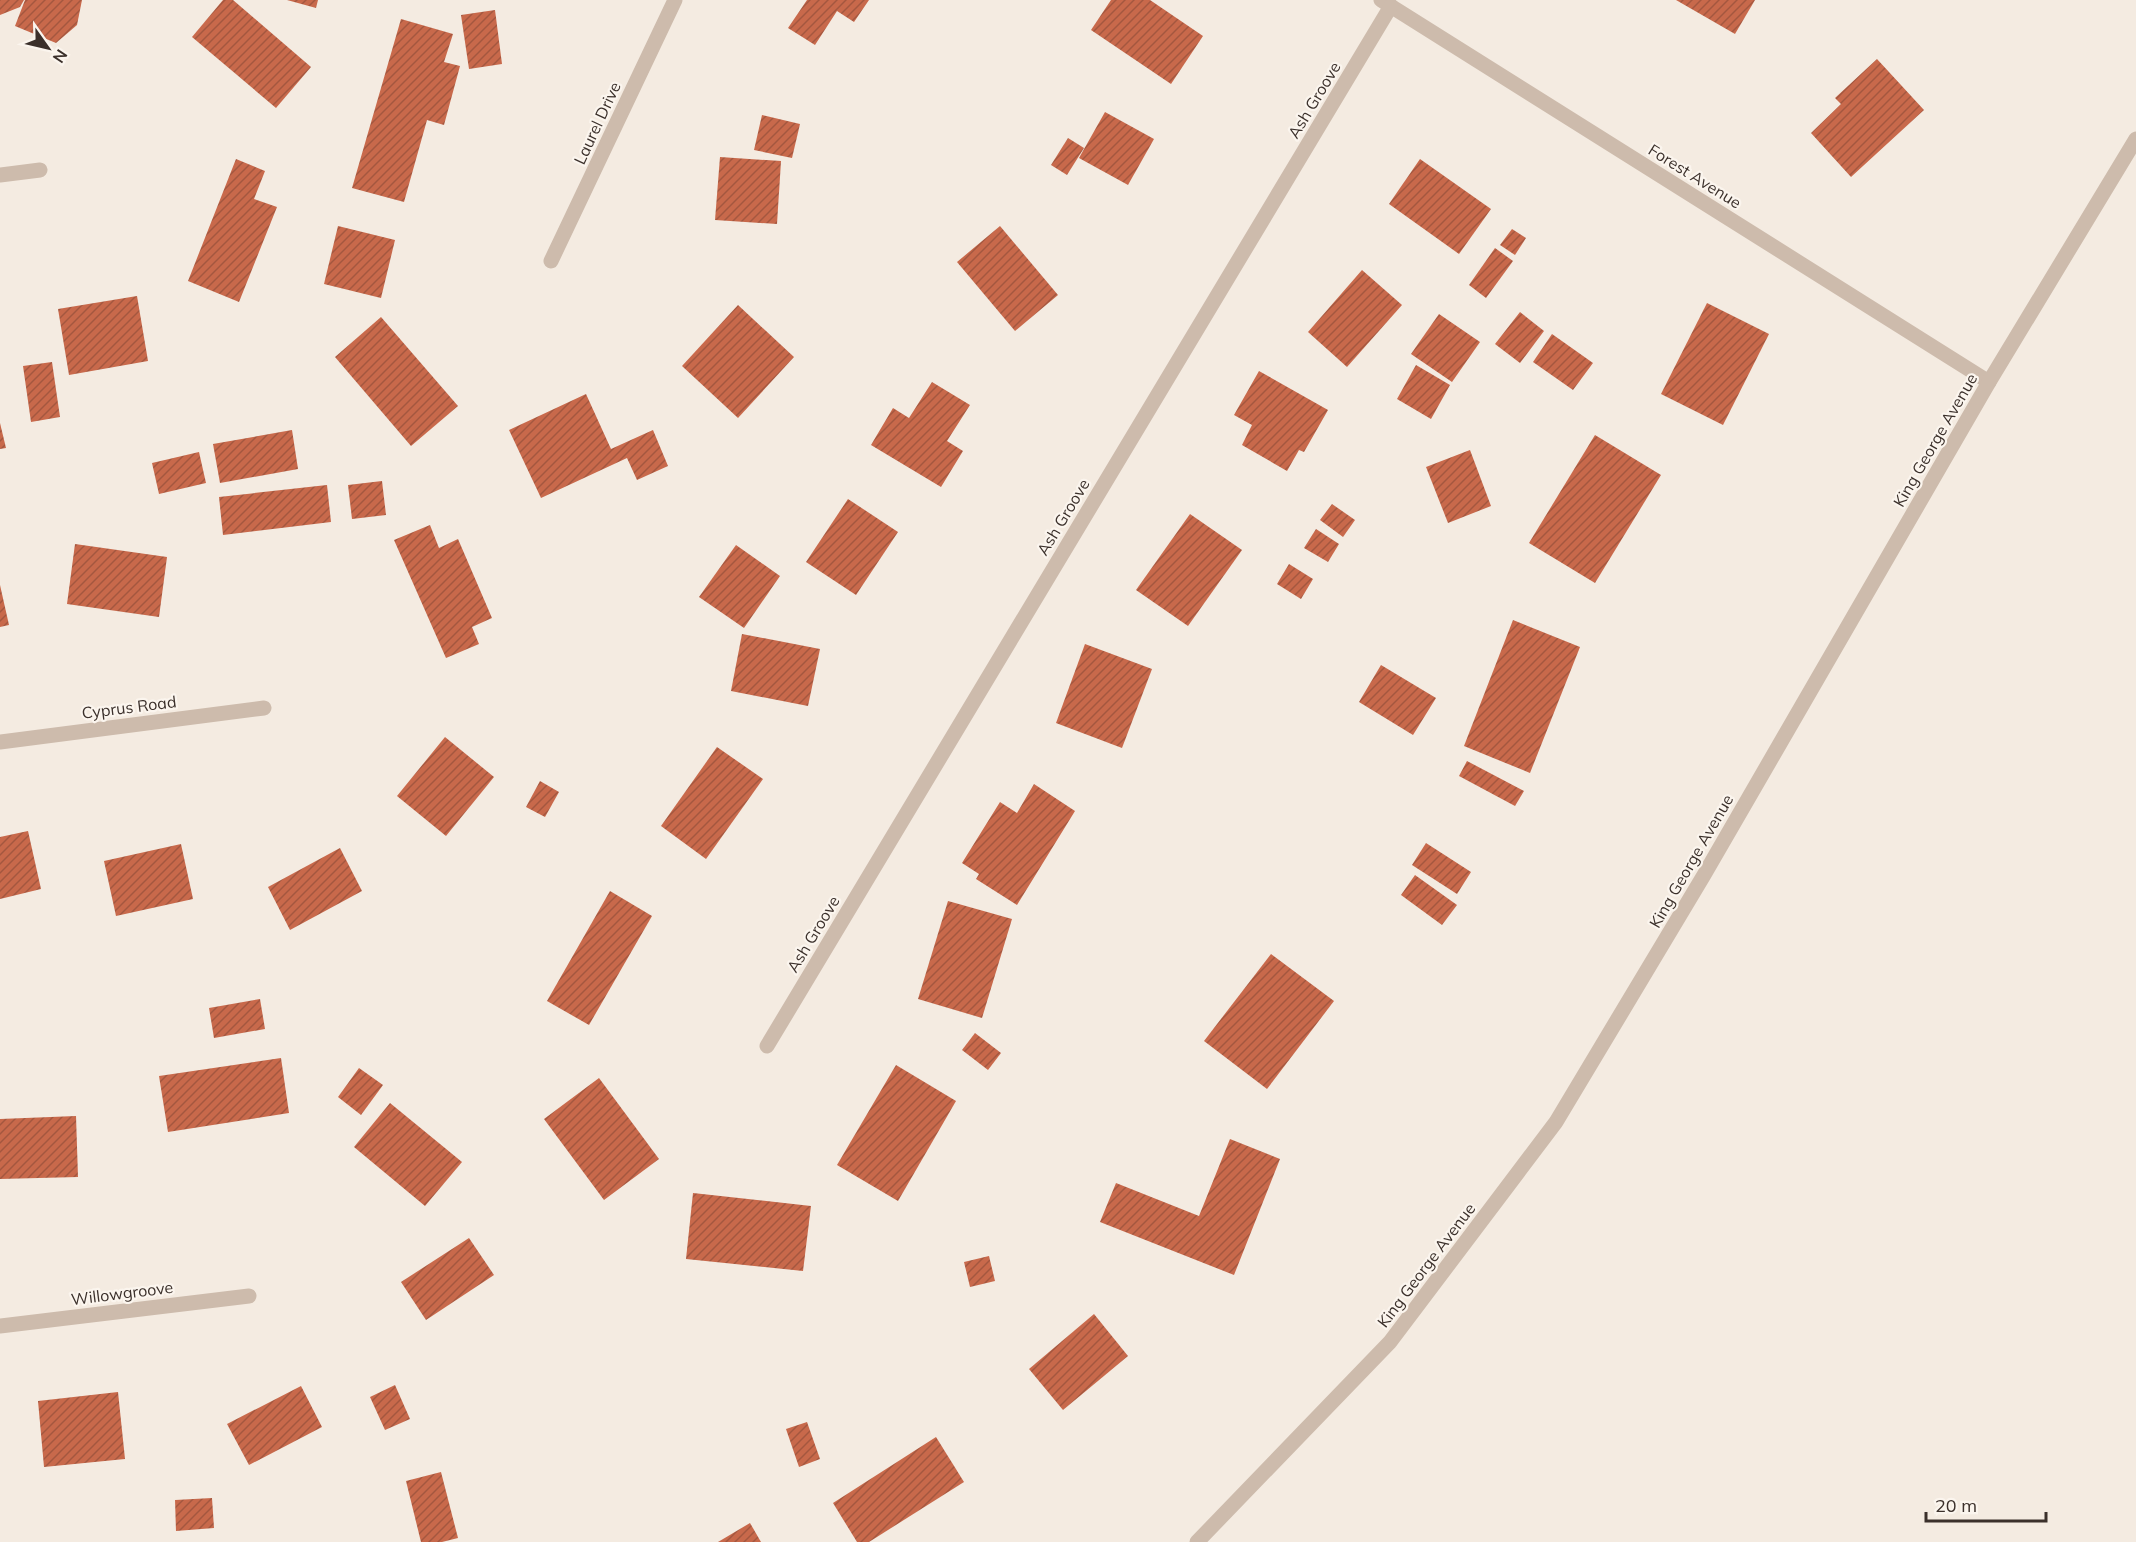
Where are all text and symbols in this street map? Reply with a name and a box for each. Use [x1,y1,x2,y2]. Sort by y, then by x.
north arrow [18,18,78,78]
text: N [49,46,72,67]
street label: Ash Groove [1283,58,1345,142]
street label: Laurel Drive [569,79,625,167]
street label: Forest Avenue [1645,140,1745,212]
street label: King George Avenue [1889,370,1981,510]
street label: Ash Groove [1032,475,1094,559]
street label: Cyprus Road [81,691,177,723]
street label: King George Avenue [1645,791,1737,931]
street label: Ash Groove [782,892,844,976]
street label: King George Avenue [1373,1199,1479,1331]
street label: Willowgroove [70,1277,174,1309]
scale bar [1926,1485,2046,1523]
text: 20 m [1935,1494,1977,1517]

